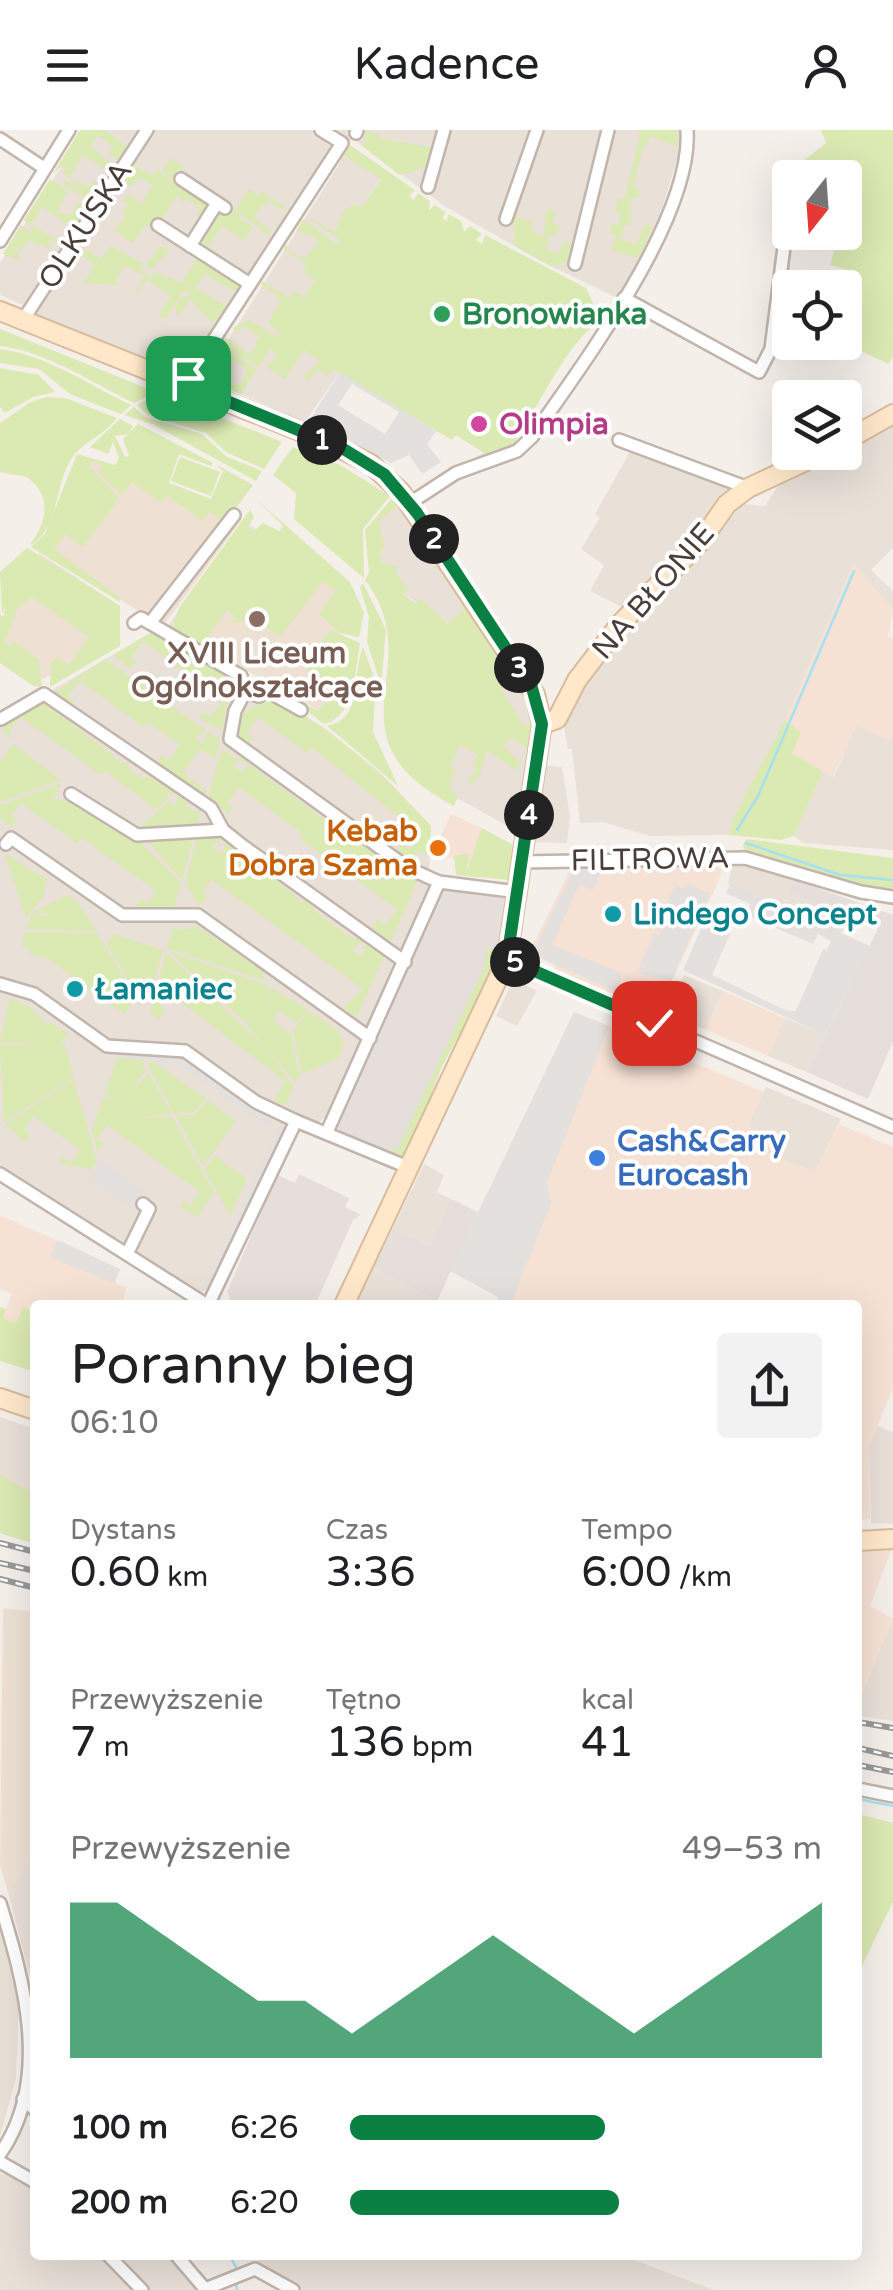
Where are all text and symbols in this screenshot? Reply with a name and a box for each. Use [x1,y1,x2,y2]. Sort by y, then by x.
icon: menu [40,38,95,93]
text: Kadence [354,38,540,92]
icon: person [798,38,853,93]
street label: OLKUSKA [30,154,140,296]
north arrow [772,160,862,250]
map controls [772,160,862,470]
button: locate [772,270,862,360]
place label: Bronowianka [462,296,647,333]
marker: Bronowianka [431,303,453,325]
pin [146,336,231,421]
icon: arrive [161,351,216,406]
button: layers [772,380,862,470]
place label: Olimpia [499,406,609,443]
marker: Olimpia [468,413,490,435]
pin: 1 [297,415,347,465]
text: 1 [313,423,331,457]
pin: 2 [409,514,459,564]
street label: NA BŁONIE [584,516,723,667]
text: 2 [425,522,443,556]
marker: XVIII Liceum Ogólnokształcące [246,608,268,630]
place label: XVIII Liceum Ogólnokształcące [131,635,383,706]
pin: 3 [494,643,544,693]
text: 3 [510,651,528,685]
pin: 4 [504,790,554,840]
text: 4 [520,798,538,832]
place label: Kebab Dobra Szama [228,813,418,884]
marker: Kebab Dobra Szama [427,837,449,859]
street label: FILTROWA [570,840,730,879]
place label: Lindego Concept [633,896,877,933]
marker: Lindego Concept [602,903,624,925]
pin: 5 [490,937,540,987]
text: 5 [506,945,524,979]
place label: Łamaniec [95,971,232,1008]
marker: Łamaniec [64,978,86,1000]
pin [612,981,697,1066]
icon: check [627,996,682,1051]
place label: Cash&Carry Eurocash [617,1123,786,1194]
marker: Cash&Carry Eurocash [586,1147,608,1169]
text: Poranny bieg [70,1333,416,1399]
button: share [717,1333,822,1438]
text: 06:10 [70,1404,159,1442]
text: Dystans [70,1513,176,1547]
text: Czas [326,1513,388,1547]
text: Tempo [581,1513,673,1547]
text: 0.60 [70,1547,160,1598]
text: 3:36 [326,1547,416,1598]
text: 6:00 [581,1547,671,1598]
text: km [160,1560,208,1594]
text: /km [671,1560,732,1594]
text: Przewyższenie [70,1683,263,1717]
text: Tętno [326,1683,402,1717]
text: kcal [581,1683,634,1717]
text: 7 [70,1717,96,1768]
text: 136 [326,1717,405,1768]
text: 41 [581,1717,634,1768]
text: m [96,1730,129,1764]
text: bpm [405,1730,473,1764]
text: Przewyższenie [70,1830,291,1868]
text: 49–53 m [682,1830,822,1868]
text: 100 m [70,2109,168,2147]
text: 6:26 [230,2109,299,2147]
text: 200 m [70,2184,168,2222]
text: 6:20 [230,2184,299,2222]

